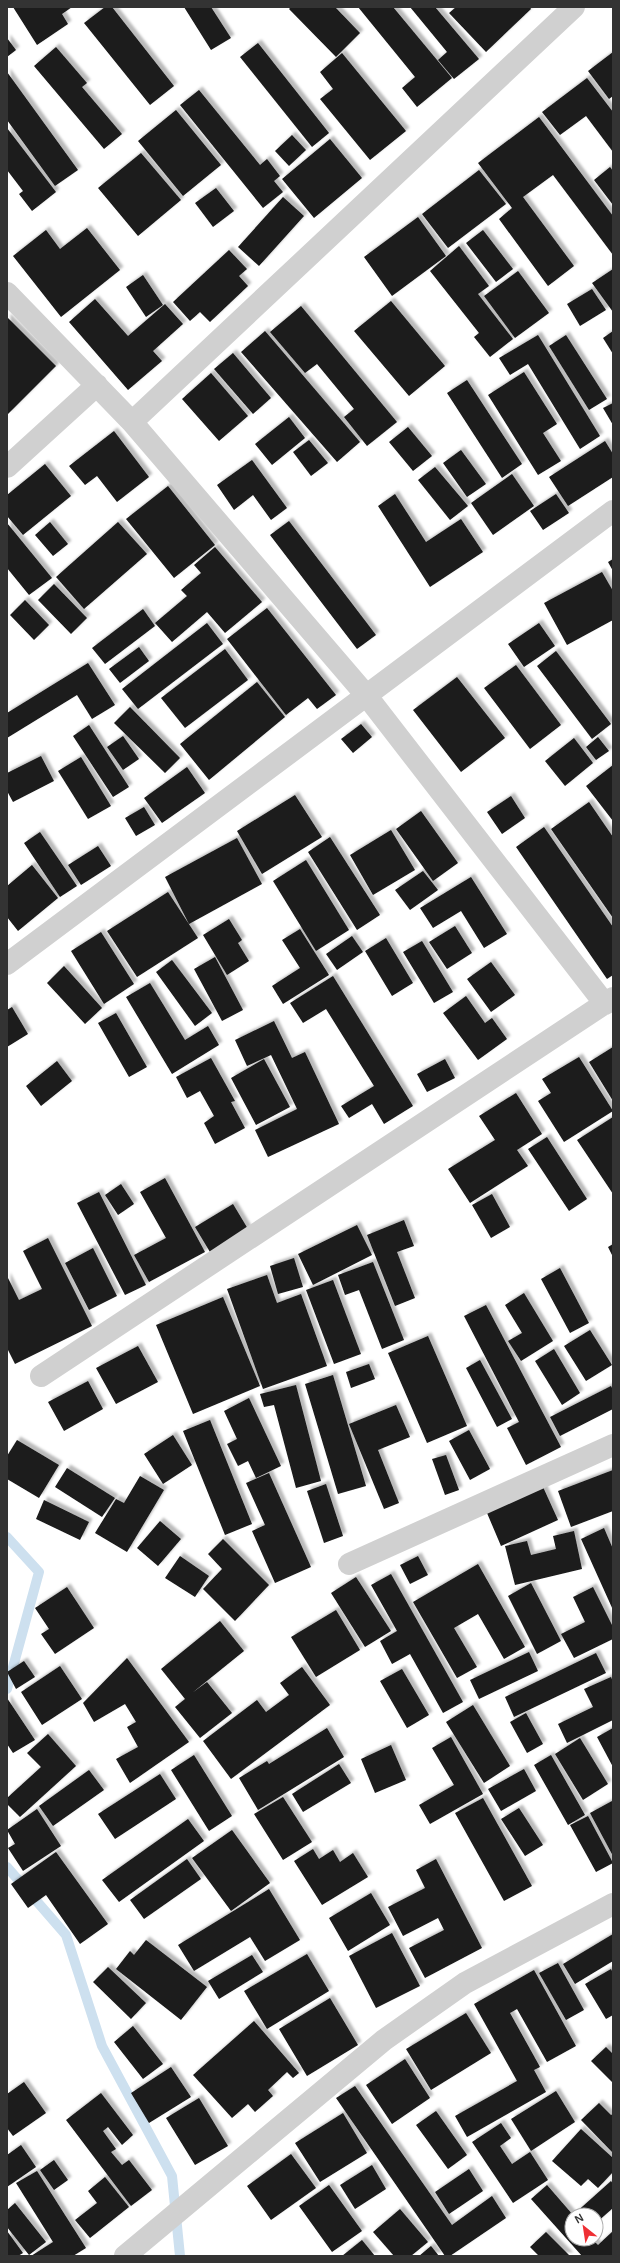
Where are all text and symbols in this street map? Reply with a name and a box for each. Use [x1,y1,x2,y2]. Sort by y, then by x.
north arrow [564,2207,604,2247]
text: N [573,2211,585,2226]

